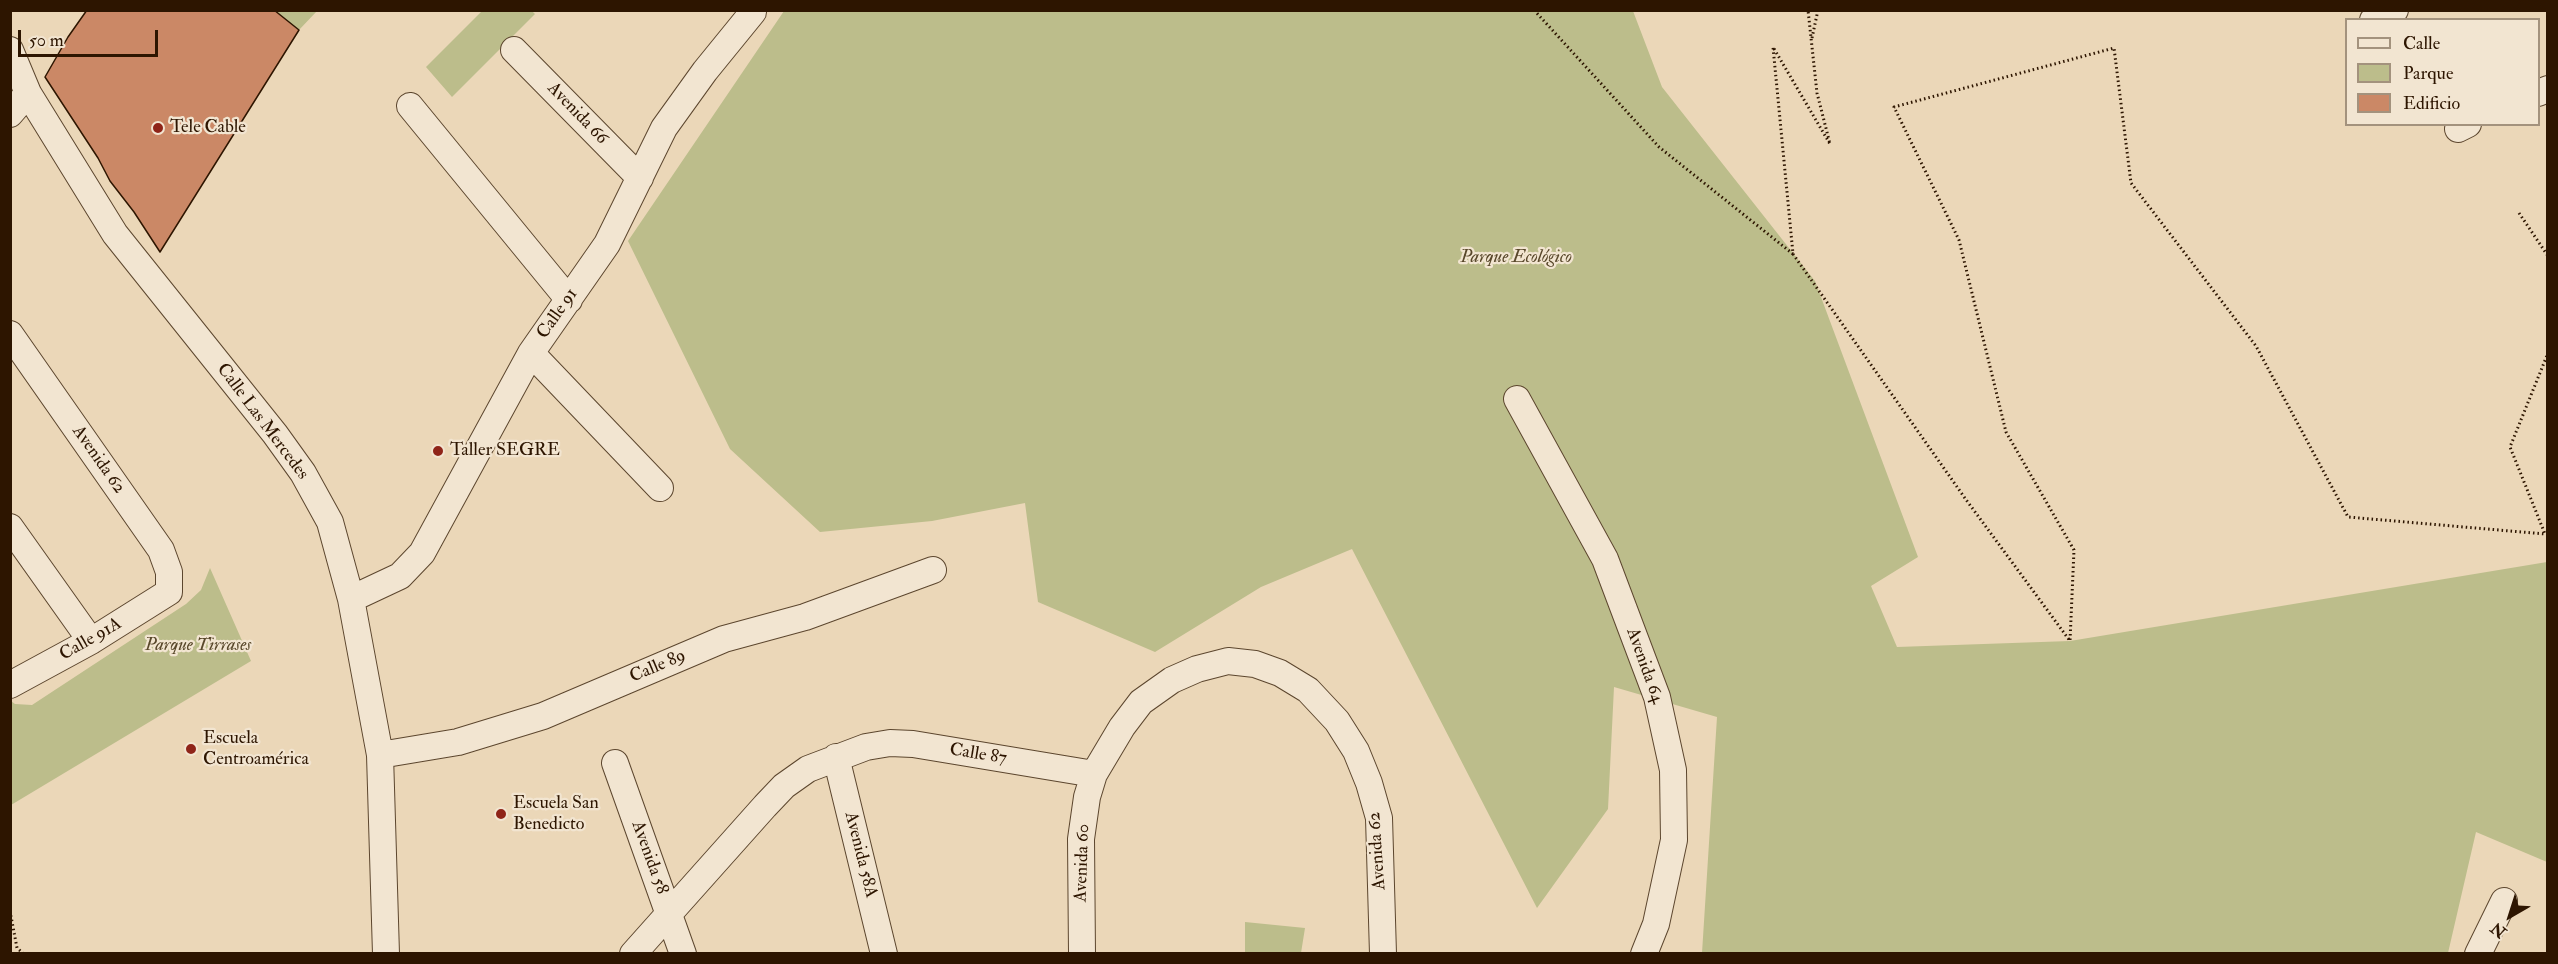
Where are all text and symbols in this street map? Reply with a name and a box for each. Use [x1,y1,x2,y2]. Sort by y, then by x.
scale bar [21,18,160,56]
legend [2345,18,2540,126]
text: 50 m [29,29,64,52]
text: Calle [2403,32,2440,55]
text: Parque [2403,62,2453,85]
street label: Avenida 66 [542,78,612,150]
text: Edificio [2403,92,2460,115]
place label: Tele Cable [170,117,246,139]
marker: Tele Cable [151,121,165,135]
park label: Parque Ecológico [1460,247,1572,269]
street label: Calle 91 [533,285,583,343]
street label: Calle Las Mercedes [211,360,313,484]
street label: Avenida 62 [67,422,129,498]
place label: Taller SEGRE [450,440,560,462]
marker: Taller SEGRE [431,444,445,458]
street label: Calle 91A [56,614,126,666]
street label: Avenida 64 [1620,625,1668,707]
park label: Parque Tirrases [145,635,251,657]
street label: Calle 89 [627,646,689,688]
place label: Escuela Centroamérica [203,728,309,771]
street label: Calle 87 [948,740,1008,770]
marker: Escuela Centroamérica [184,742,198,756]
place label: Escuela San Benedicto [513,793,599,836]
marker: Escuela San Benedicto [494,807,508,821]
street label: Avenida 58A [839,810,881,900]
street label: Avenida 62 [1364,811,1392,891]
street label: Avenida 58 [626,818,672,898]
street label: Avenida 60 [1071,823,1095,903]
north arrow [2480,886,2540,946]
text: N [2487,918,2511,942]

